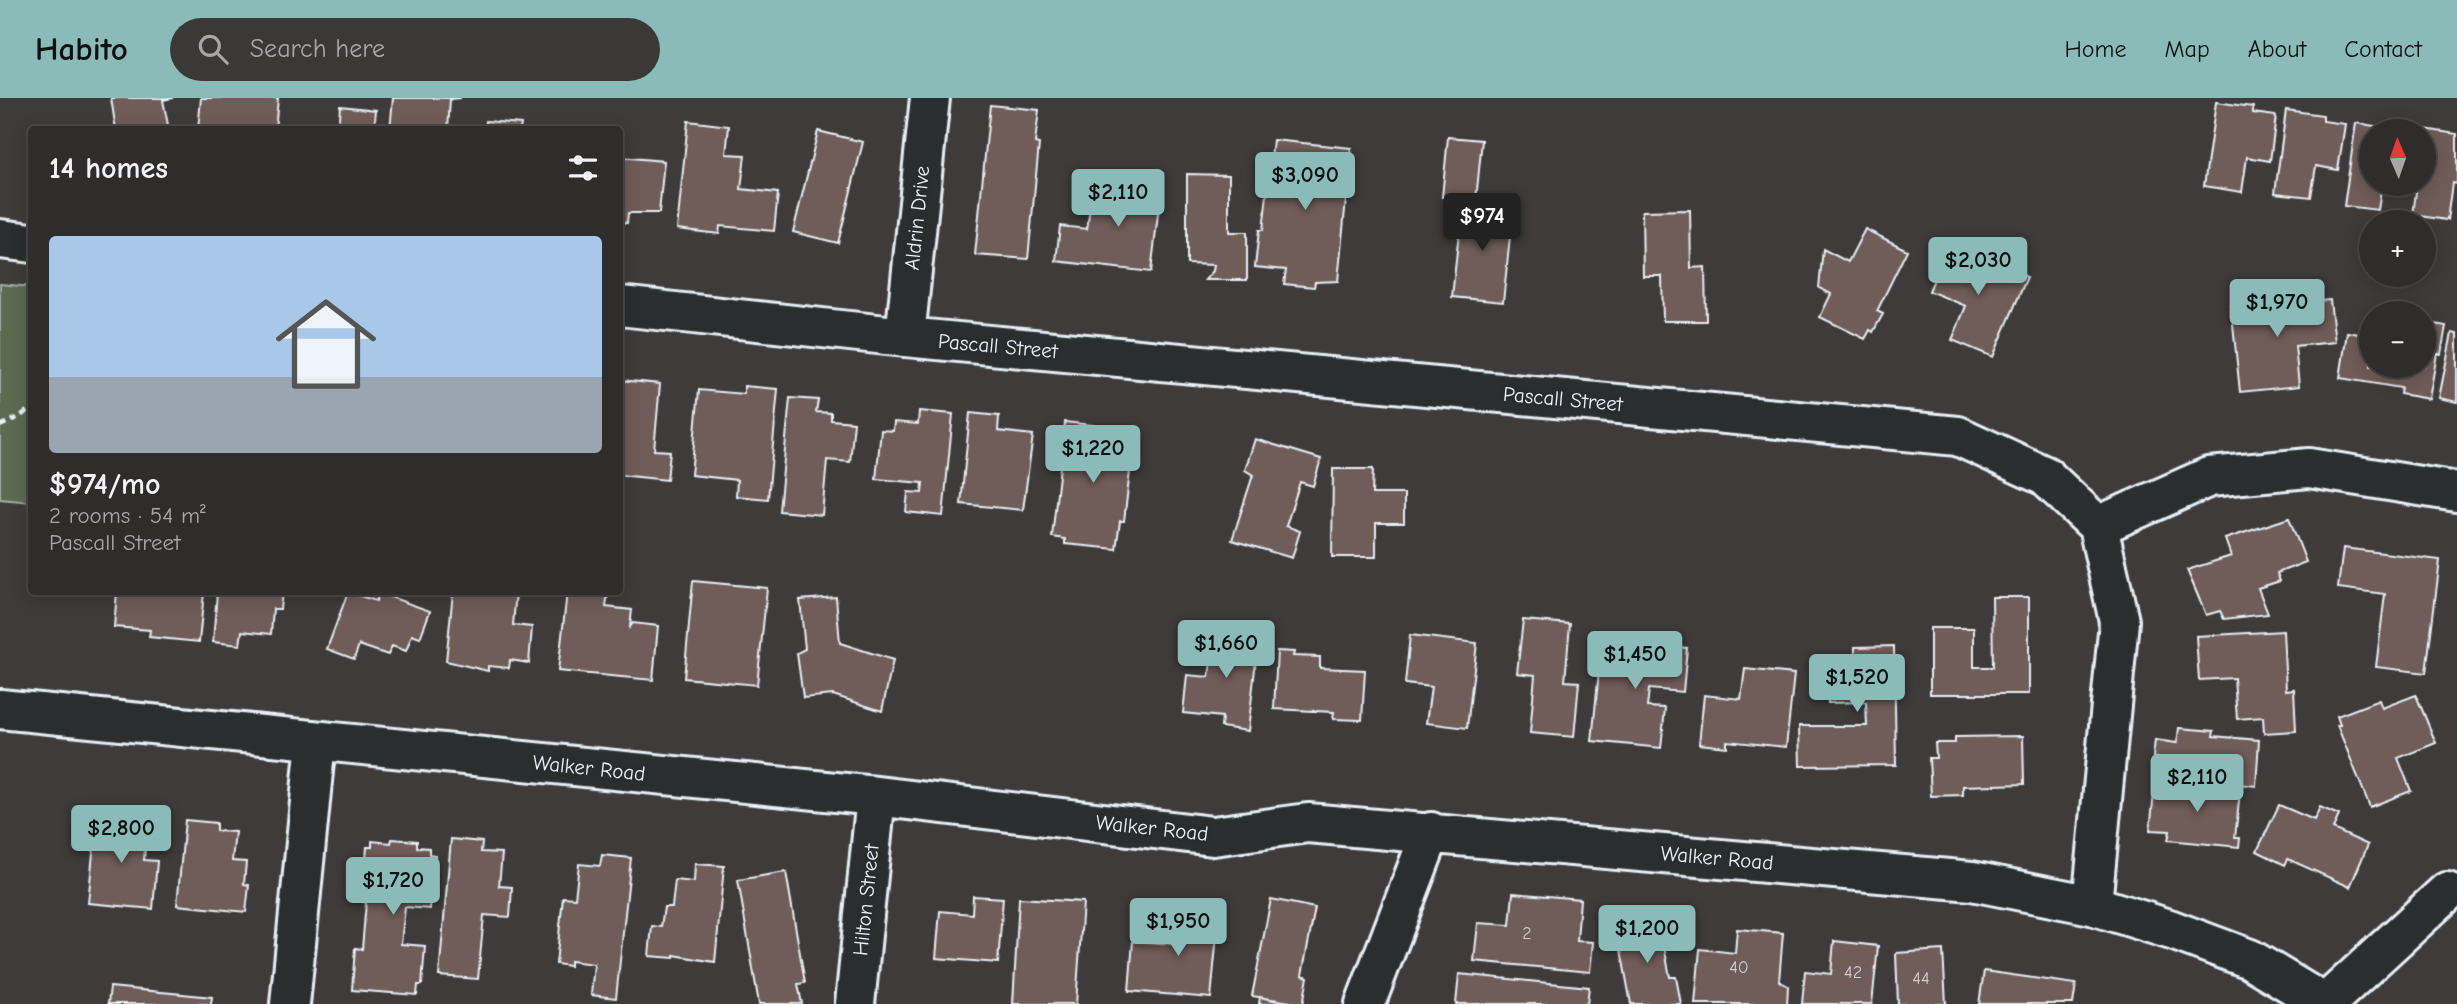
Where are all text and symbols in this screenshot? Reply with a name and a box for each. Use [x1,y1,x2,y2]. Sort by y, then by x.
search box [170,18,660,81]
text: Habito [35,30,128,68]
icon: search [194,30,232,68]
text: Search here [250,34,385,64]
text: Home [2065,35,2126,63]
text: Map [2164,35,2210,63]
text: About [2248,35,2306,63]
text: Contact [2344,35,2422,63]
north arrow [2359,119,2436,196]
map controls [2359,119,2436,378]
icon: filters [564,149,602,187]
text: 14 homes [49,151,168,186]
pin: $3,090 [1248,152,1362,212]
text: $3,090 [1271,161,1339,188]
street label: Aldrin Drive [900,165,934,271]
pin: $2,110 [1061,170,1175,229]
text: $2,110 [1088,178,1148,205]
pin: $974 [1441,194,1523,253]
text: $974 [1459,202,1505,229]
button: + [2359,210,2436,287]
pin: $2,030 [1921,238,2035,297]
text: $2,030 [1944,246,2012,273]
pin: $1,970 [2220,280,2334,339]
icon: home [263,281,389,407]
text: $1,970 [2246,288,2308,315]
button: − [2359,301,2436,378]
street label: Pascall Street [937,329,1060,363]
street label: Pascall Street [1502,382,1625,416]
pin: $1,220 [1036,426,1150,485]
text: $1,220 [1061,434,1125,461]
text: $974/mo [49,467,160,502]
text: 2 rooms · 54 m² [49,502,206,529]
text: Pascall Street [49,529,181,556]
pin: $1,660 [1169,620,1283,680]
text: $1,660 [1194,629,1258,656]
pin: $1,450 [1578,632,1692,691]
text: $1,450 [1603,640,1667,667]
pin: $1,520 [1800,654,1914,714]
text: $1,520 [1825,663,1889,690]
street label: Walker Road [531,750,647,786]
pin: $2,110 [2140,754,2254,814]
text: $2,110 [2167,763,2227,790]
pin: $2,800 [64,806,178,865]
street label: Walker Road [1094,810,1210,846]
text: $2,800 [87,814,155,841]
street label: Walker Road [1660,841,1774,875]
street label: Hilton Street [848,842,884,957]
pin: $1,720 [336,858,450,917]
text: $1,720 [362,866,424,893]
pin: $1,950 [1121,898,1235,958]
pin: $1,200 [1590,906,1704,965]
text: $1,950 [1146,907,1210,934]
text: $1,200 [1614,914,1680,941]
house number: 2 [1522,923,1532,944]
house number: 40 [1729,957,1749,978]
house number: 42 [1844,962,1862,983]
house number: 44 [1912,968,1930,989]

